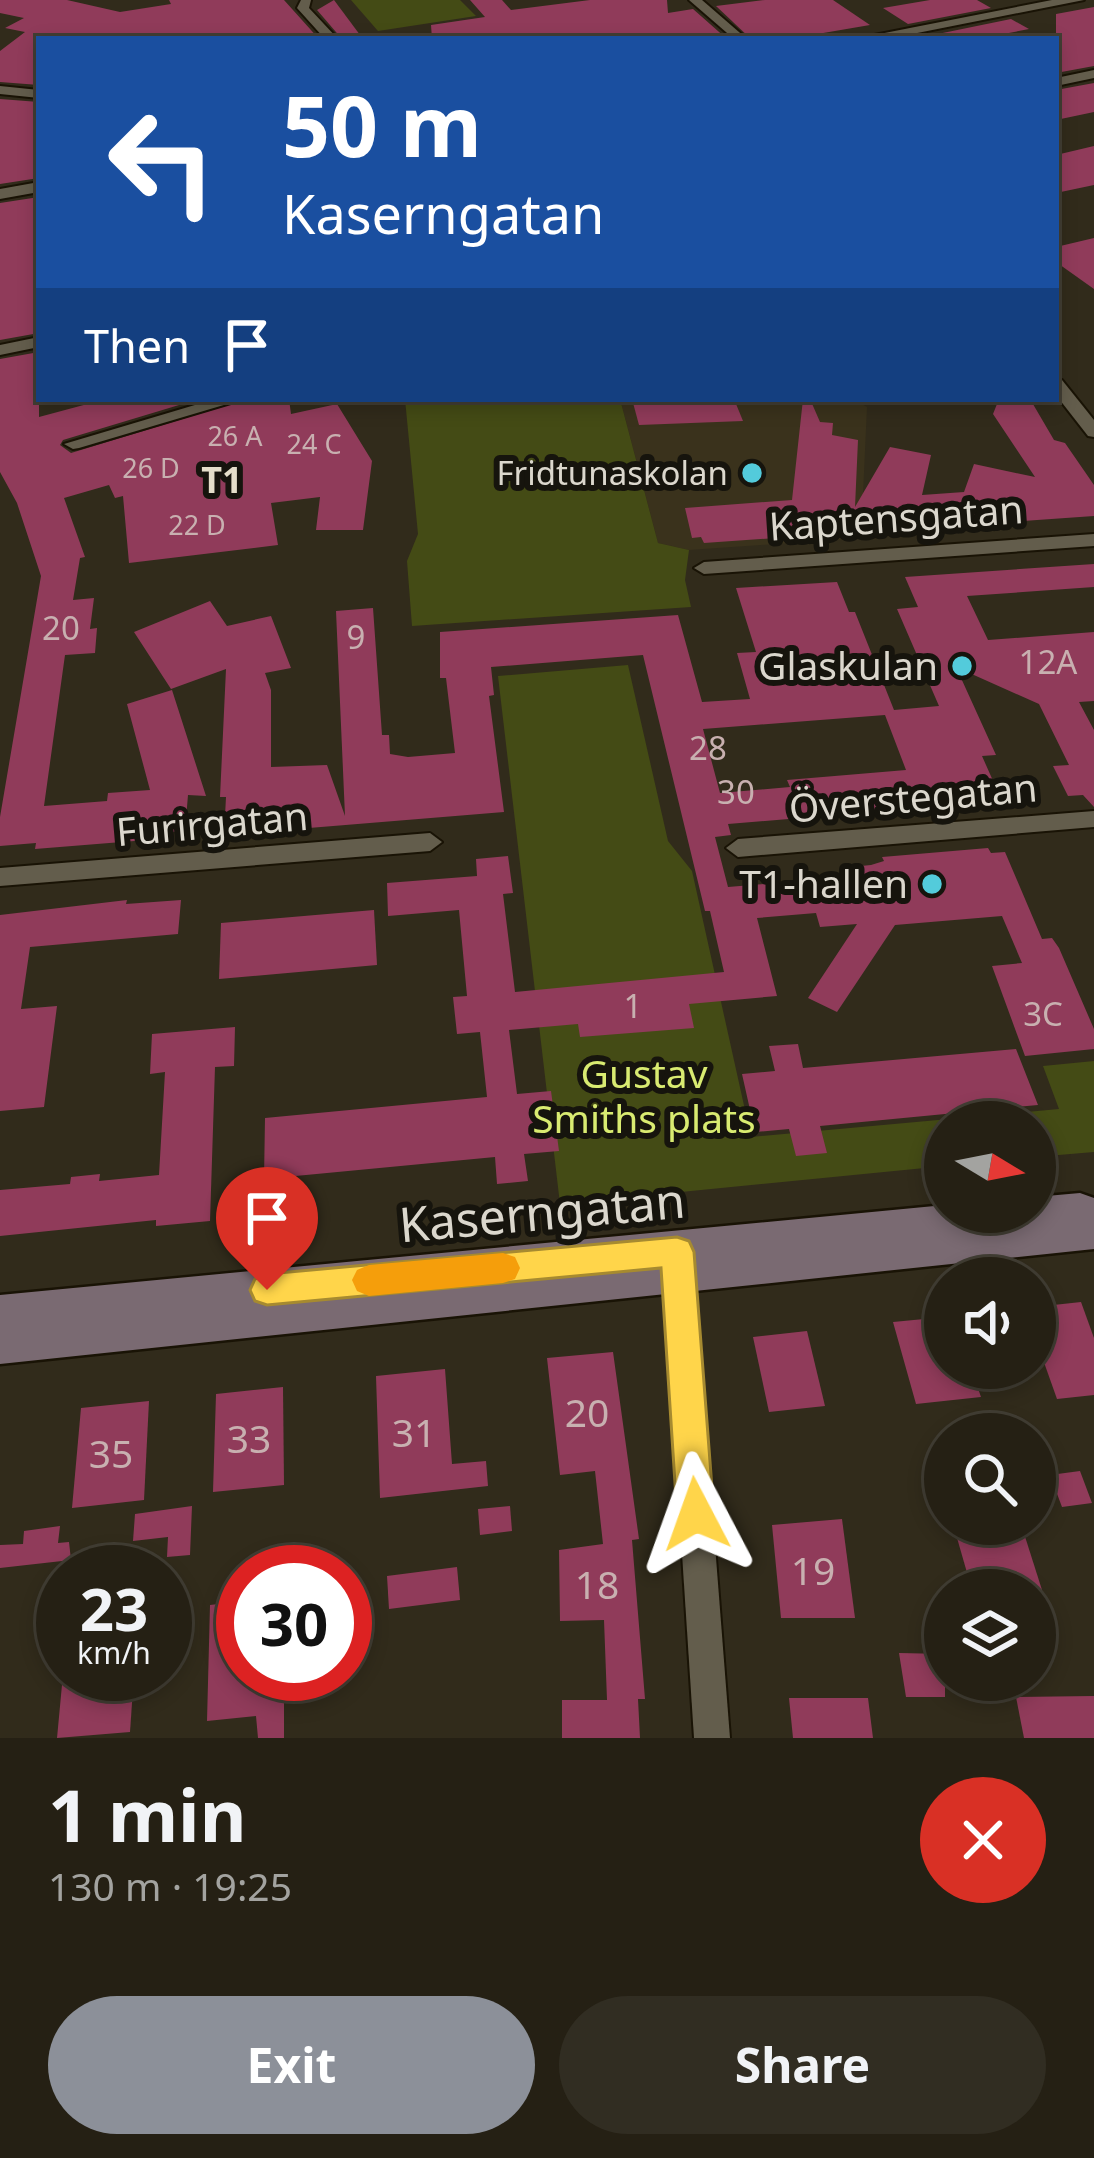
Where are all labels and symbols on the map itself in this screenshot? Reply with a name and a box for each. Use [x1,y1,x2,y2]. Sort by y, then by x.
house number: 26 A [207,417,263,454]
house number: 24 C [287,425,341,462]
house number: 26 D [122,449,180,486]
place label: Fridtunaskolan [496,450,728,495]
district label: T1 [201,455,243,504]
marker: Fridtunaskolan [739,460,765,486]
street label: Kaptensgatan [767,481,1025,552]
house number: 22 D [168,506,226,543]
house number: 20 [42,605,80,650]
house number: 9 [347,614,365,659]
place label: Glaskulan [758,638,938,691]
house number: 12A [1019,639,1078,684]
marker: Glaskulan [949,653,975,679]
house number: 28 [689,725,727,770]
street label: Överstegatan [787,759,1039,834]
house number: 30 [717,769,755,814]
street label: Furirgatan [114,788,310,857]
place label: T1-hallen [739,856,908,909]
marker: T1-hallen [919,871,945,897]
house number: 1 [624,983,642,1028]
house number: 3C [1023,991,1063,1036]
park label: Gustav Smiths plats [532,1046,756,1144]
north arrow [924,1101,1056,1233]
pin [216,1167,318,1290]
street label: Kaserngatan [396,1167,687,1256]
house number: 20 [565,1385,609,1438]
house number: 31 [392,1405,436,1458]
house number: 33 [227,1411,271,1464]
house number: 35 [89,1426,133,1479]
position arrow [633,1451,759,1577]
house number: 19 [791,1543,835,1596]
speed limit sign: 30 [216,1545,372,1701]
house number: 18 [575,1557,619,1610]

